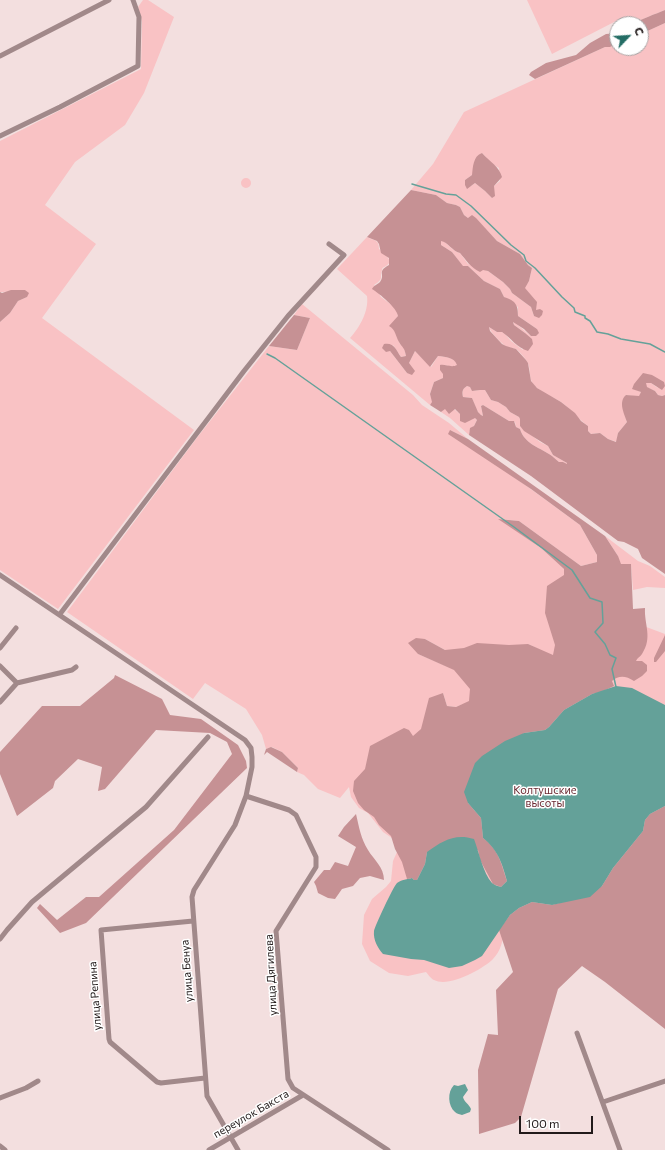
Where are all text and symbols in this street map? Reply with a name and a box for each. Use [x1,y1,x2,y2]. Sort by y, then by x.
north arrow [609,16,649,56]
text: С [632,25,647,37]
park label: Колтушские высоты [513,783,577,809]
street label: улица Дягилева [262,934,280,1016]
street label: улица Бенуа [178,939,196,1003]
street label: улица Репина [86,961,104,1031]
street label: переулок Бакста [211,1087,291,1141]
scale bar [521,1108,595,1134]
text: 100 m [526,1116,560,1130]

